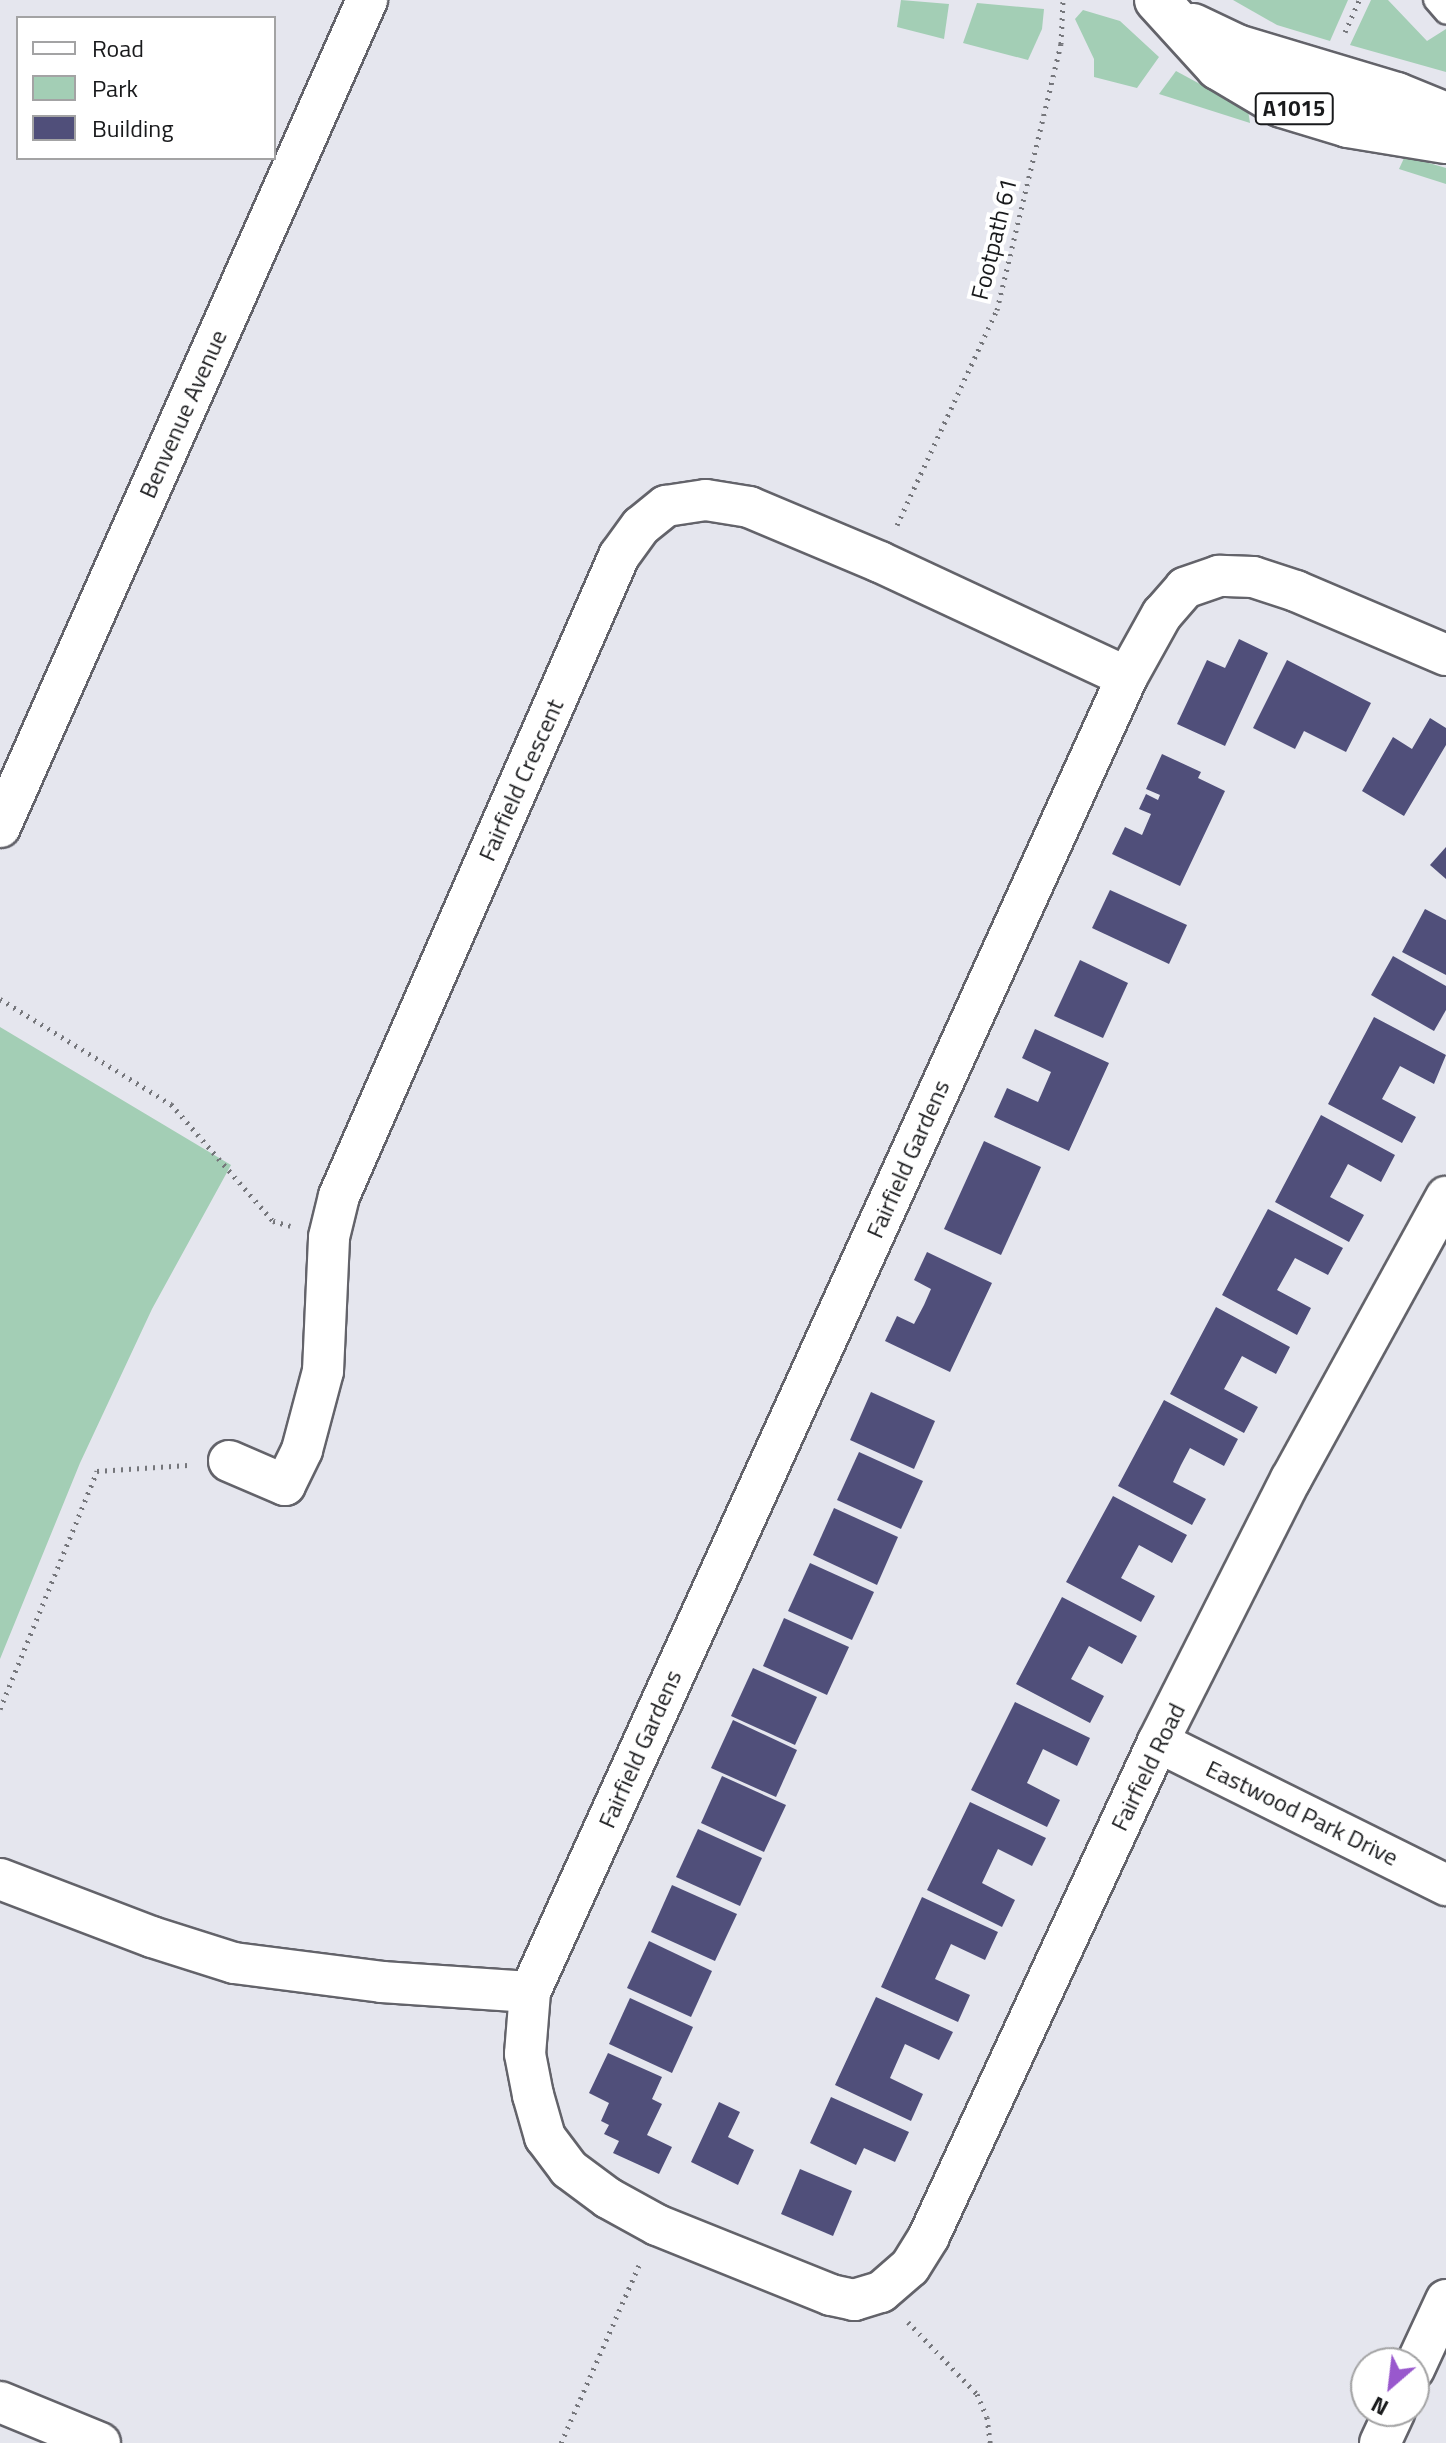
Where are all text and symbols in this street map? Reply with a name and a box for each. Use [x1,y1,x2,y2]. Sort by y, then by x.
legend [16,16,276,160]
text: Road [92,30,144,66]
text: Park [92,70,138,106]
road number: A1015 [1254,91,1334,127]
text: Building [92,110,174,146]
street label: Footpath 61 [965,175,1023,303]
street label: Benvenue Avenue [133,325,233,503]
street label: Fairfield Crescent [472,695,570,865]
street label: Fairfield Gardens [860,1076,956,1242]
street label: Fairfield Gardens [592,1666,688,1832]
street label: Fairfield Road [1105,1699,1191,1835]
street label: Eastwood Park Drive [1201,1754,1403,1872]
north arrow [1350,2347,1430,2427]
text: N [1365,2388,1394,2425]

